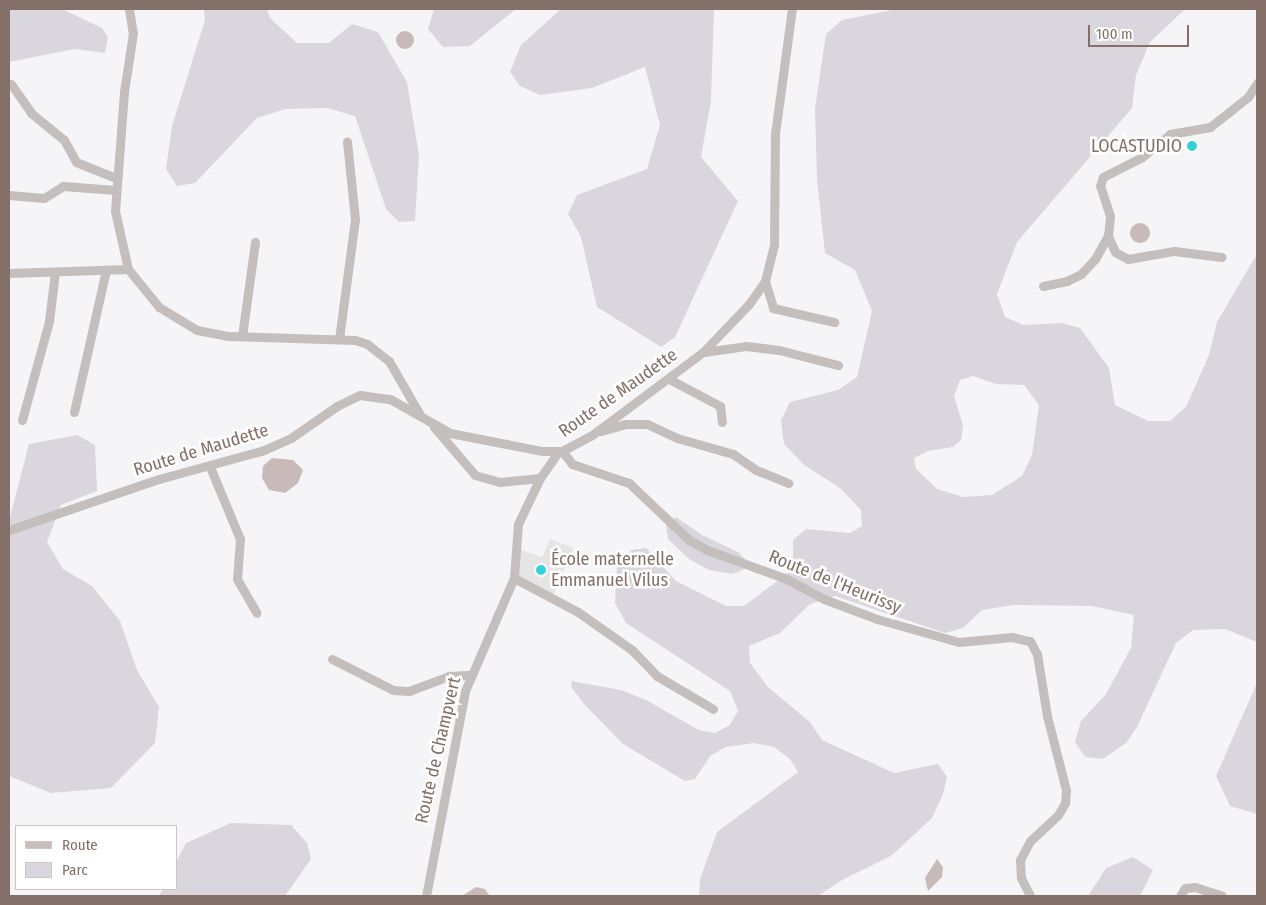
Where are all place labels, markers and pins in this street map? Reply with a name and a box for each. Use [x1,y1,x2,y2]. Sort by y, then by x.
place label: LOCASTUDIO [1091,135,1182,157]
marker: LOCASTUDIO [1186,140,1198,152]
place label: École maternelle Emmanuel Vilus [551,549,674,592]
marker: École maternelle Emmanuel Vilus [535,564,547,576]

